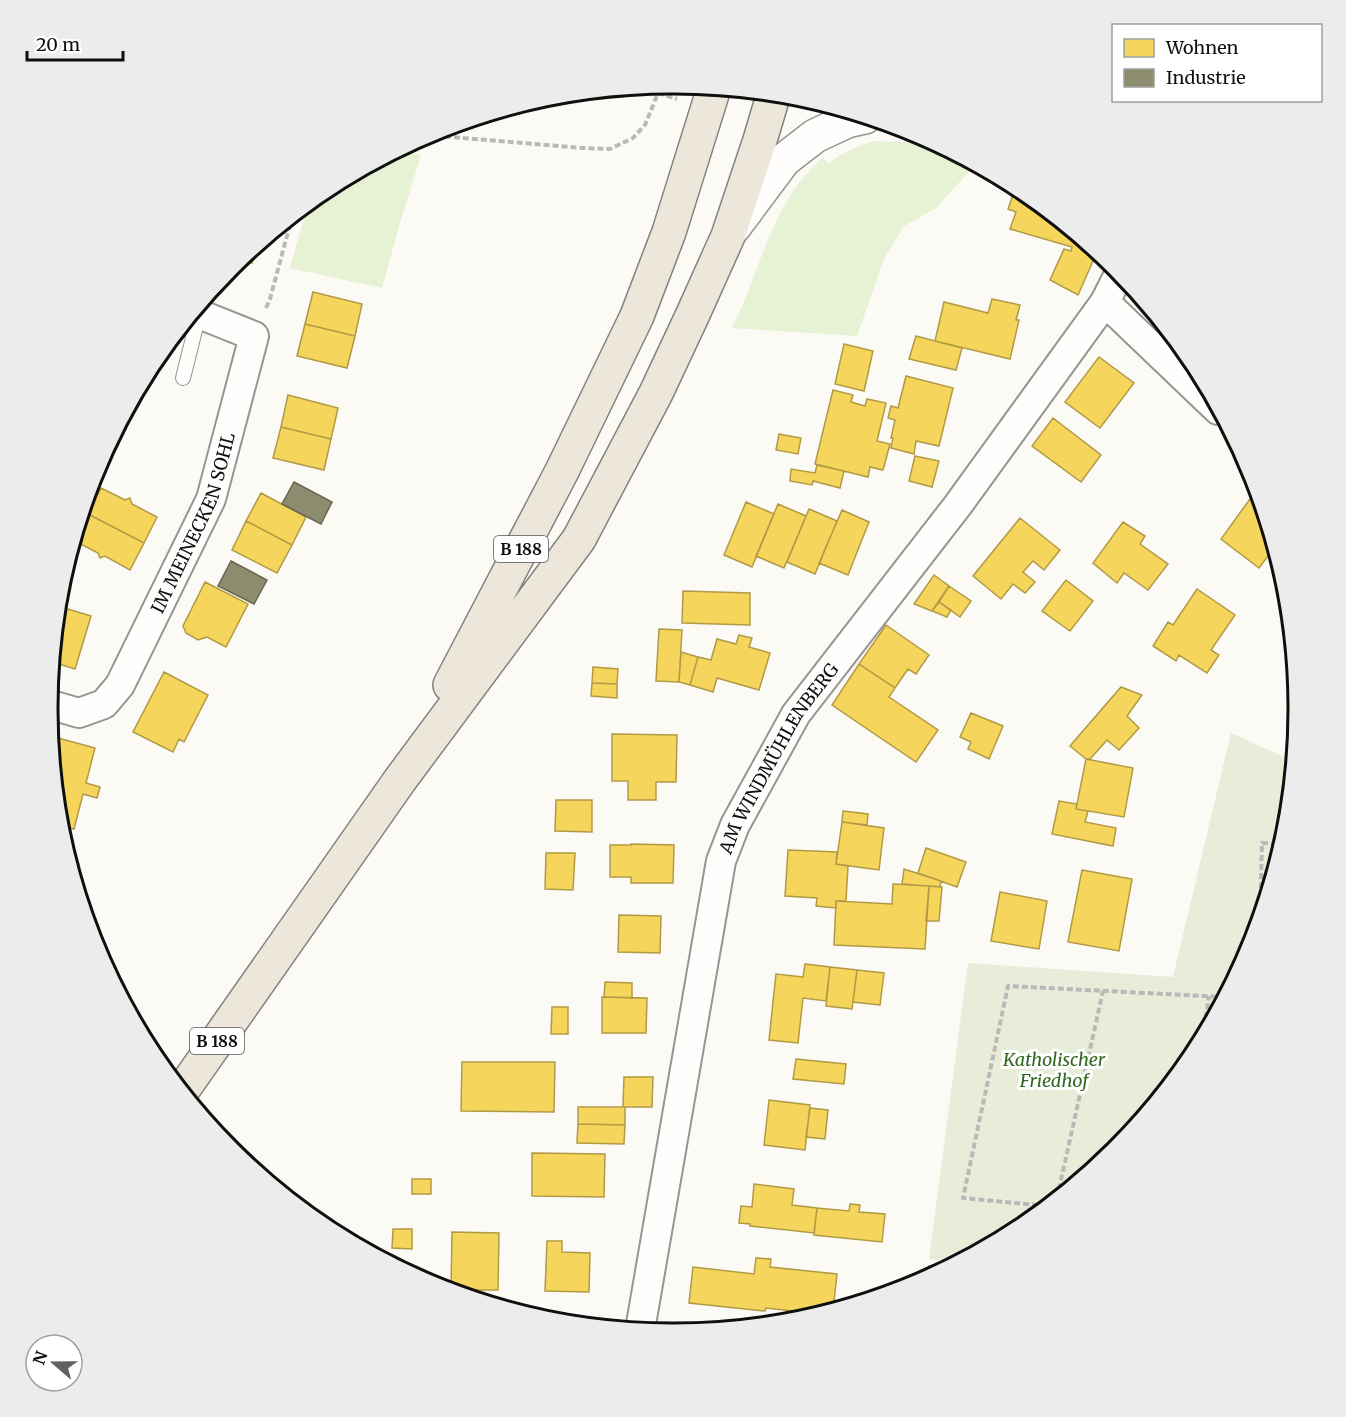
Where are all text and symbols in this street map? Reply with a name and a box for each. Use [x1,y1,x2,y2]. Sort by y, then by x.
scale bar [27,24,123,62]
legend [1112,24,1322,102]
text: 20 m [36,33,80,56]
text: Wohnen [1165,36,1239,59]
text: Industrie [1166,66,1246,89]
street label: IM MEINECKEN SOHL [145,430,240,617]
road number: B 188 [494,536,548,562]
street label: AM WINDMÜHLENBERG [713,658,843,858]
road number: B 188 [190,1028,244,1054]
park label: Katholischer Friedhof [1002,1048,1106,1092]
north arrow [24,1333,84,1393]
text: N [28,1348,52,1367]

